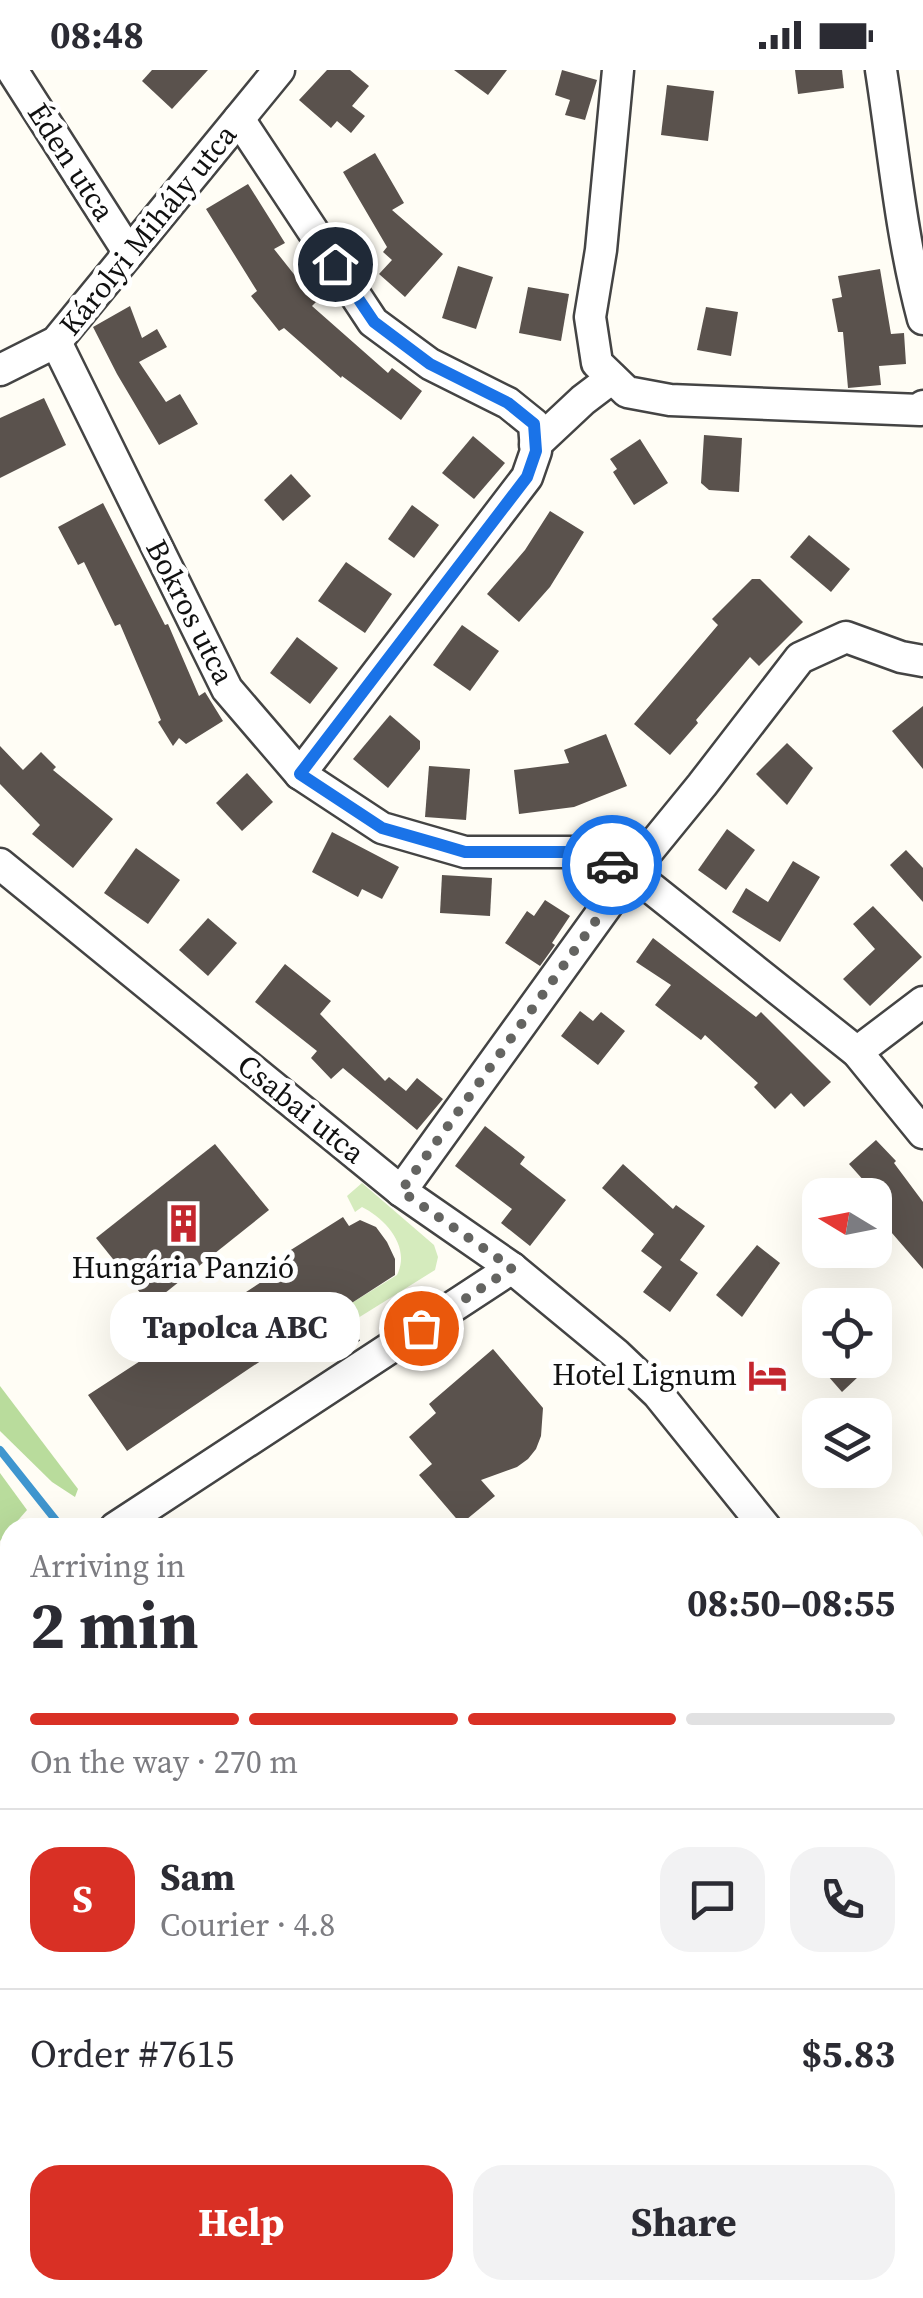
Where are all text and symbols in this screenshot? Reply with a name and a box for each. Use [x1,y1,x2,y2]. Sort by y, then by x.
text: 08:48 [50,9,144,61]
street label: Éden utca [18,95,125,229]
street label: Károlyi Mihály utca [50,115,246,344]
pin [293,222,378,307]
icon: home [308,237,363,292]
street label: Bokros utca [136,532,245,692]
courier [562,815,662,915]
icon: car [585,838,640,893]
street label: Csabai utca [229,1045,374,1173]
north arrow [802,1178,892,1268]
map controls [802,1178,892,1488]
building icon: Hungária Panzió [162,1203,204,1245]
place label: Hungária Panzió [72,1247,294,1288]
pin [379,1286,464,1371]
button: locate [802,1288,892,1378]
callout: Tapolca ABC [111,1293,361,1363]
icon: bag [394,1301,449,1356]
text: Tapolca ABC [143,1305,327,1349]
place label: Hotel Lignum [552,1354,737,1395]
hotel icon: Hotel Lignum [746,1354,788,1396]
button: layers [802,1398,892,1488]
text: Arriving in [30,1544,185,1588]
text: 08:50–08:55 [687,1577,895,1629]
text: 2 min [30,1581,199,1670]
text: On the way · 270 m [30,1740,298,1784]
button: chat [660,1847,765,1952]
button: phone [790,1847,895,1952]
text: Sam [160,1851,235,1903]
text: S [72,1873,93,1925]
text: Courier · 4.8 [160,1903,335,1947]
text: Order #7615 [30,2028,234,2080]
text: $5.83 [801,2028,895,2080]
button: Help [30,2165,453,2280]
button: Share [473,2165,895,2280]

